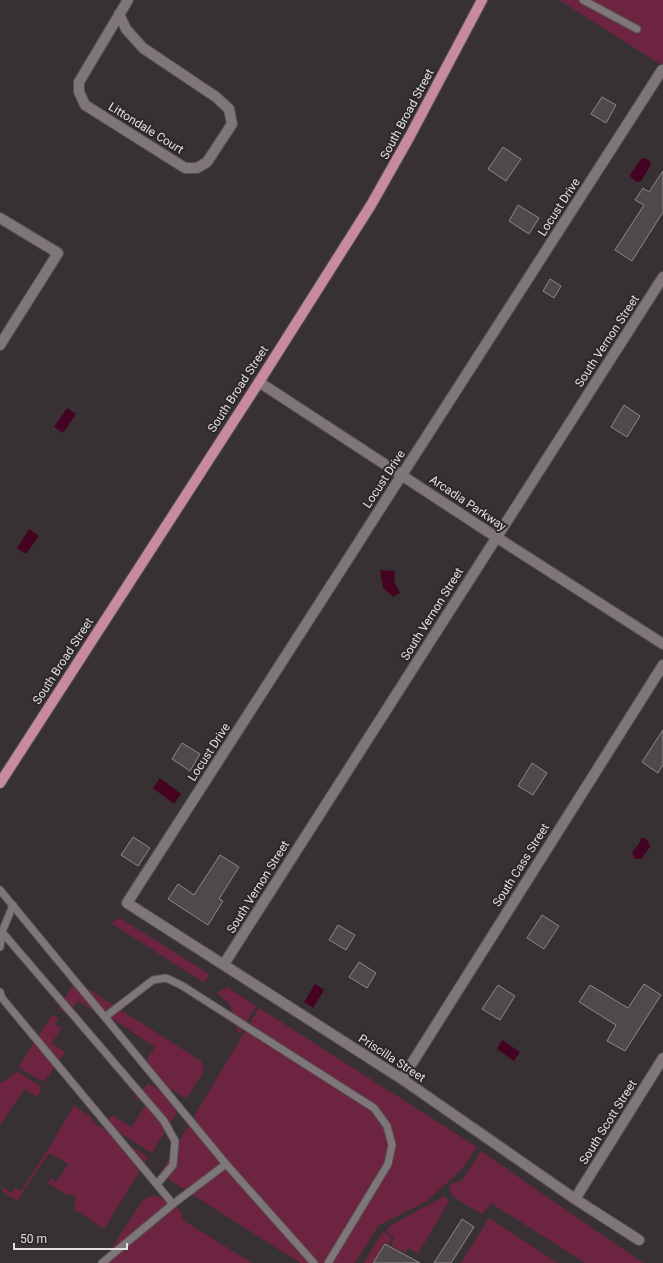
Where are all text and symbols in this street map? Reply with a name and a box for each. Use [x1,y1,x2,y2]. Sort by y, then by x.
street label: South Broad Street [377,66,437,162]
street label: Littondale Court [106,99,186,157]
street label: Locust Drive [535,175,583,239]
street label: South Vernon Street [572,292,642,390]
street label: South Broad Street [205,343,271,435]
street label: Locust Drive [360,447,408,511]
street label: Arcadia Parkway [427,472,509,534]
street label: South Vernon Street [398,565,466,663]
street label: South Broad Street [30,615,96,707]
street label: Locust Drive [185,720,233,784]
street label: South Cass Street [490,821,552,909]
street label: South Vernon Street [224,838,292,936]
street label: Priscilla Street [356,1031,428,1085]
street label: South Scott Street [576,1077,640,1167]
scale bar [14,1225,127,1251]
text: 50 m [20,1232,47,1246]

